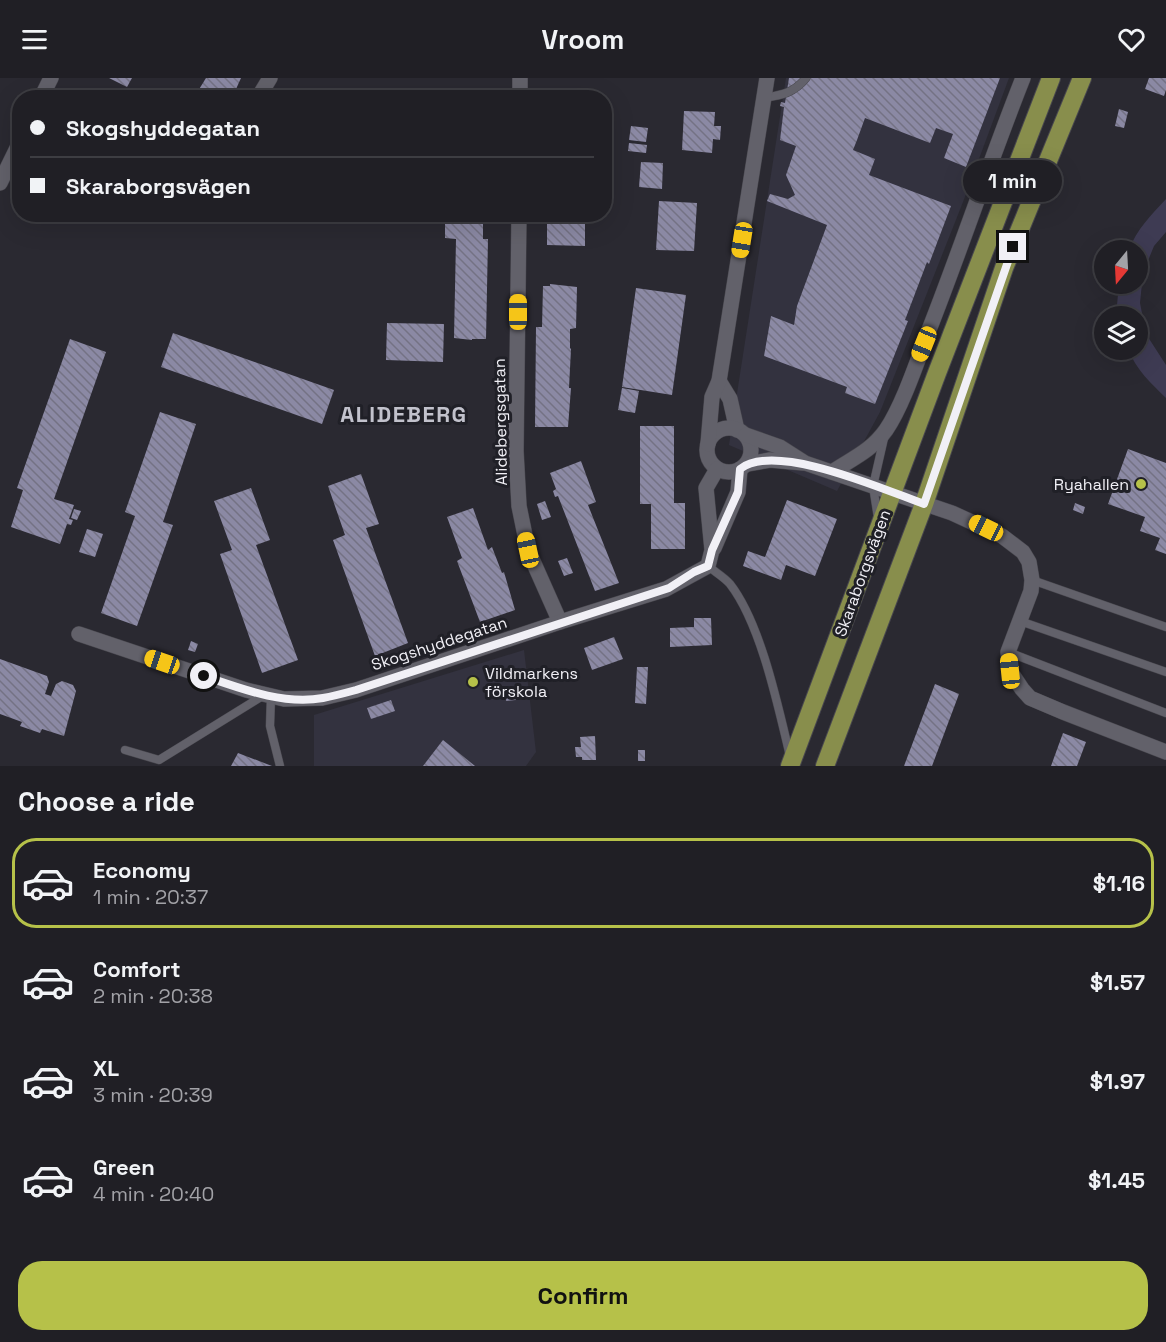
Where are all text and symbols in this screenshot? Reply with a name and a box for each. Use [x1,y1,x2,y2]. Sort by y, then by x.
text: Vroom [542,22,624,57]
icon: menu [18,23,51,56]
icon: heart [1115,23,1148,56]
text: Skogshyddegatan [66,114,260,142]
callout: 1 min [964,160,1062,202]
text: 1 min [988,168,1037,194]
text: Skaraborgsvägen [66,172,251,200]
car [730,221,754,259]
route end [999,233,1026,260]
north arrow [1094,240,1148,294]
map controls [1094,240,1148,360]
car [509,294,527,330]
button: layers [1094,306,1148,360]
car [909,324,939,364]
street label: Alidebergsgatan [489,358,512,486]
district label: ALIDEBERG [340,400,468,428]
place label: Ryahallen [1054,474,1129,495]
marker: Ryahallen [1134,477,1148,491]
street label: Skaraborgsvägen [830,507,895,640]
car [966,512,1006,544]
car [515,531,541,569]
street label: Skogshyddegatan [369,612,510,675]
car [142,648,182,676]
car [999,652,1021,690]
route start [190,662,217,689]
place label: Vildmarkens förskola [485,663,578,702]
marker: Vildmarkens förskola [466,675,480,689]
text: Choose a ride [18,784,195,819]
icon: car [21,856,75,910]
text: Economy [93,856,191,884]
text: $1.16 [1093,869,1145,897]
text: 1 min · 20:37 [93,884,208,910]
icon: car [21,955,75,1009]
text: Comfort [93,955,181,983]
text: $1.57 [1090,968,1145,996]
text: 2 min · 20:38 [93,983,213,1009]
icon: car [21,1054,75,1108]
text: XL [93,1054,119,1082]
text: $1.97 [1090,1067,1145,1095]
text: 3 min · 20:39 [93,1082,213,1108]
icon: car [21,1153,75,1207]
text: Green [93,1153,155,1181]
text: $1.45 [1088,1166,1145,1194]
text: 4 min · 20:40 [93,1181,214,1207]
button: Confirm [18,1261,1148,1330]

